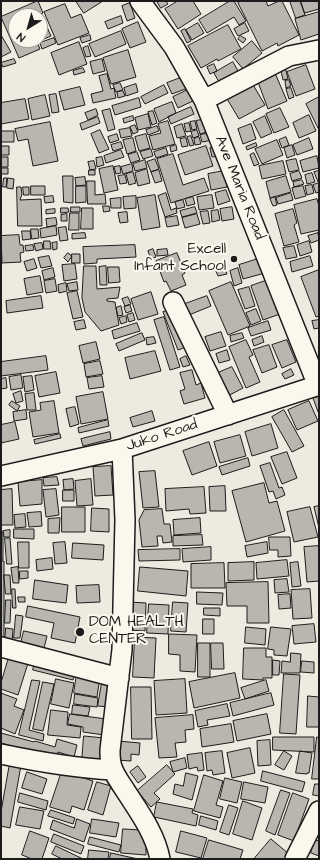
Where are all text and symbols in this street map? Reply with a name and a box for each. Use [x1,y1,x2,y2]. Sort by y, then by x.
north arrow [8,8,48,48]
text: N [14,29,28,45]
street label: Ave Maria Road [210,134,268,242]
place label: Excell Infant School [134,241,226,276]
marker: Excell Infant School [229,254,239,264]
street label: Juko Road [124,416,200,456]
place label: DOM HEALTH CENTER [89,614,184,649]
marker: DOM HEALTH CENTER [74,626,86,638]

